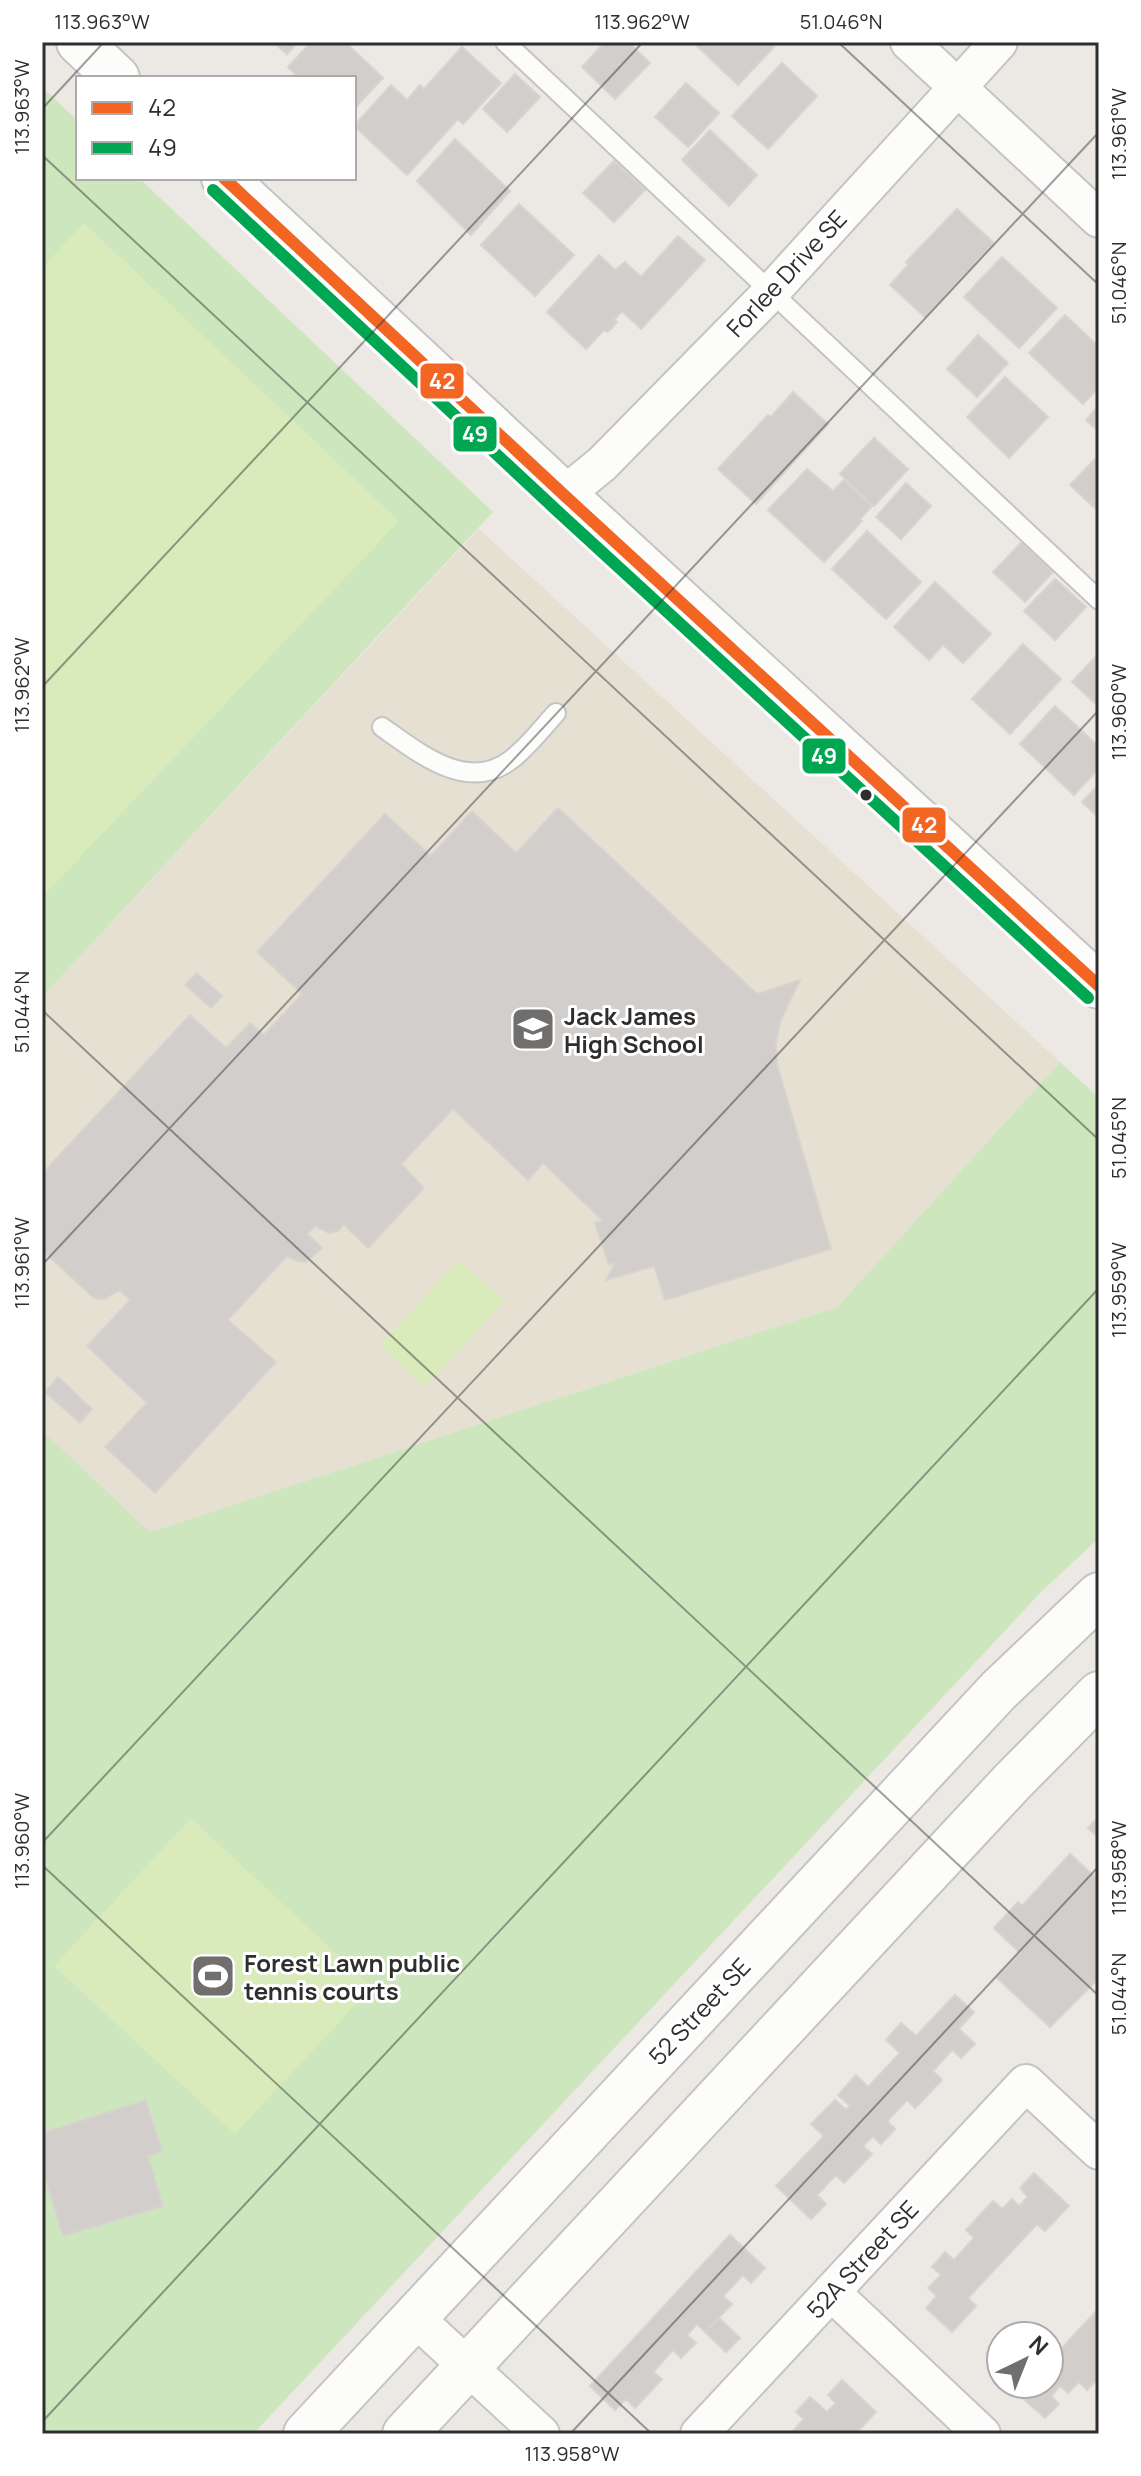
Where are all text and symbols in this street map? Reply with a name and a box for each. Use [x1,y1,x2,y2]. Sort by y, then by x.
text: 113.963°W [54,8,150,35]
text: 113.962°W [594,8,690,35]
text: 51.046°N [800,8,882,35]
text: 113.963°W [8,59,35,155]
legend [76,76,356,180]
text: 113.961°W [1105,88,1132,180]
text: 42 [148,90,176,123]
text: 49 [148,130,177,163]
street label: Forlee Drive SE [719,202,853,344]
text: 51.046°N [1105,242,1132,324]
line badge: 42 [419,362,465,400]
text: 42 [429,366,455,396]
line badge: 49 [452,415,498,453]
text: 49 [462,419,488,449]
text: 113.962°W [8,637,35,733]
text: 113.960°W [1105,663,1132,760]
line badge: 49 [801,737,847,775]
text: 49 [811,741,837,771]
unlabelled marker [858,787,874,803]
line badge: 42 [901,806,947,844]
text: 42 [911,810,937,840]
text: 51.044°N [8,971,35,1053]
place label: Jack James High School [564,999,704,1060]
school or university icon: Jack James High School [509,1005,557,1053]
text: 51.045°N [1105,1097,1132,1179]
text: 113.961°W [8,1217,35,1309]
text: 113.959°W [1105,1242,1132,1338]
text: 113.960°W [8,1792,35,1889]
text: 113.958°W [1105,1820,1132,1916]
place label: Forest Lawn public tennis courts [244,1946,460,2007]
street label: 52 Street SE [641,1950,757,2072]
sports icon: Forest Lawn public tennis courts [189,1952,237,2000]
text: 51.044°N [1105,1953,1132,2035]
street label: 52A Street SE [799,2193,925,2325]
north arrow [985,2320,1065,2400]
text: N [1023,2329,1055,2362]
text: 113.958°W [524,2440,620,2467]

